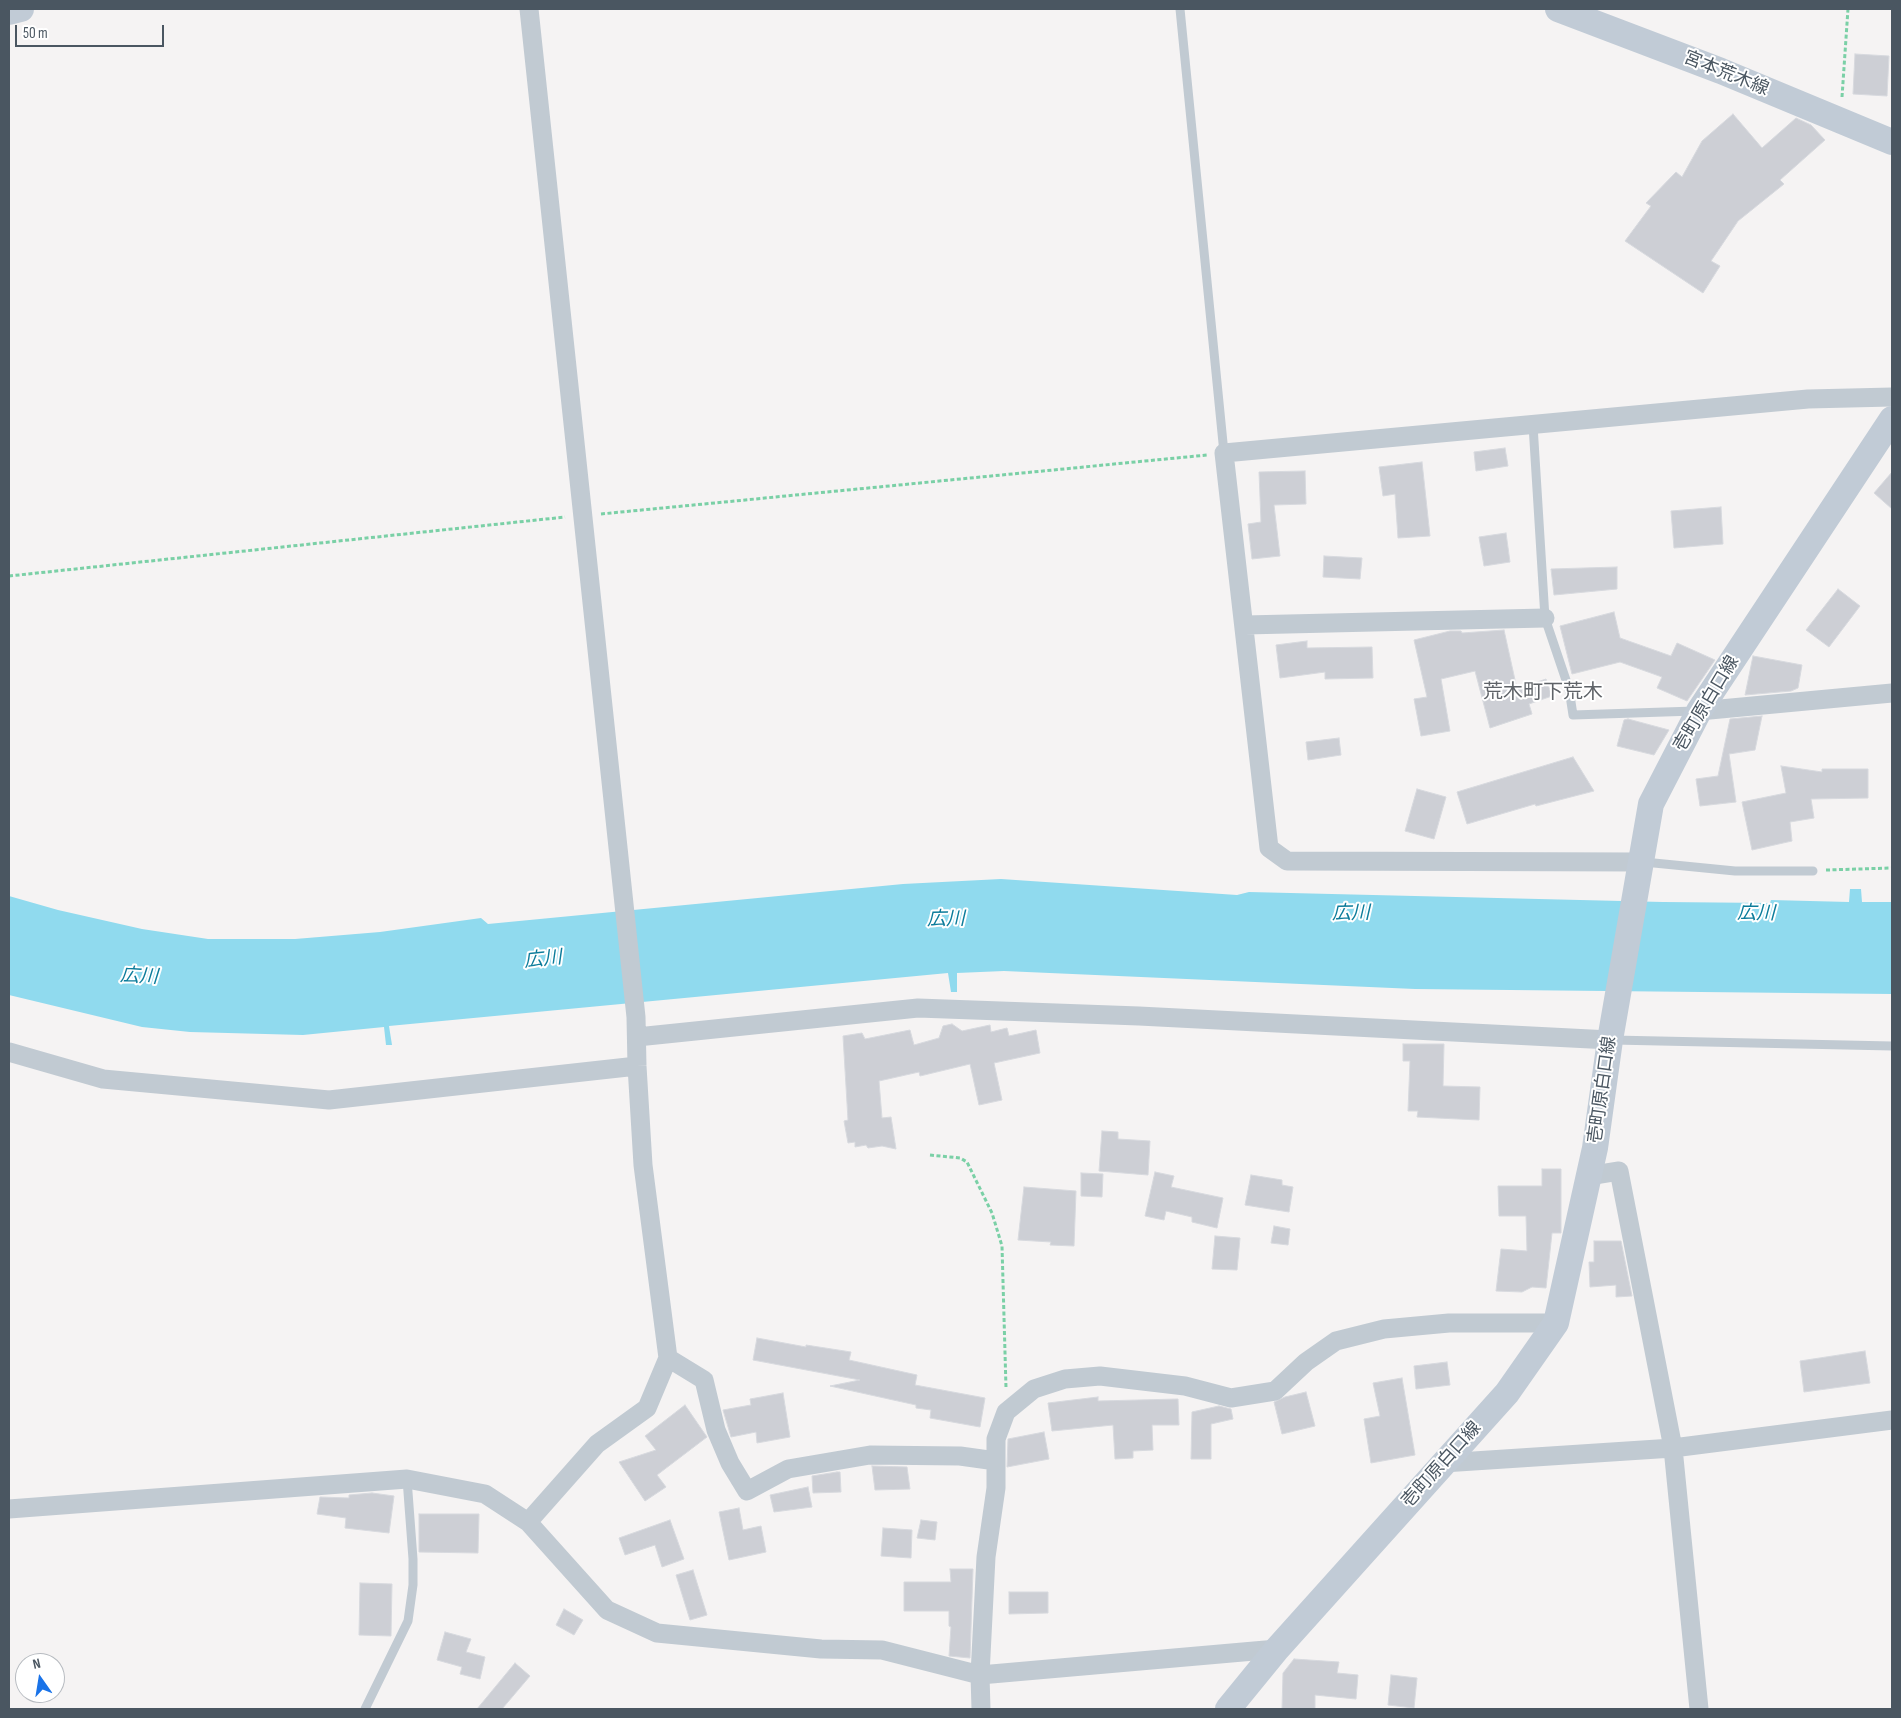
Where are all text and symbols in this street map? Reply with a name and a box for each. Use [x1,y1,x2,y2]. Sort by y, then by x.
scale bar [18,15,166,47]
text: 50 m [23,24,48,43]
street label: 宮本荒木線 [1680,47,1772,101]
street label: 壱町原白口線 [1670,652,1744,756]
district label: 荒木町下荒木 [1483,681,1603,705]
water label: 広川 [1332,902,1370,926]
water label: 広川 [1737,902,1775,926]
water label: 広川 [927,908,965,932]
water label: 広川 [523,947,563,973]
water label: 広川 [119,965,159,989]
street label: 壱町原白口線 [1585,1035,1621,1145]
street label: 壱町原白口線 [1398,1418,1486,1512]
north arrow [15,1653,65,1703]
text: N [31,1655,42,1673]

